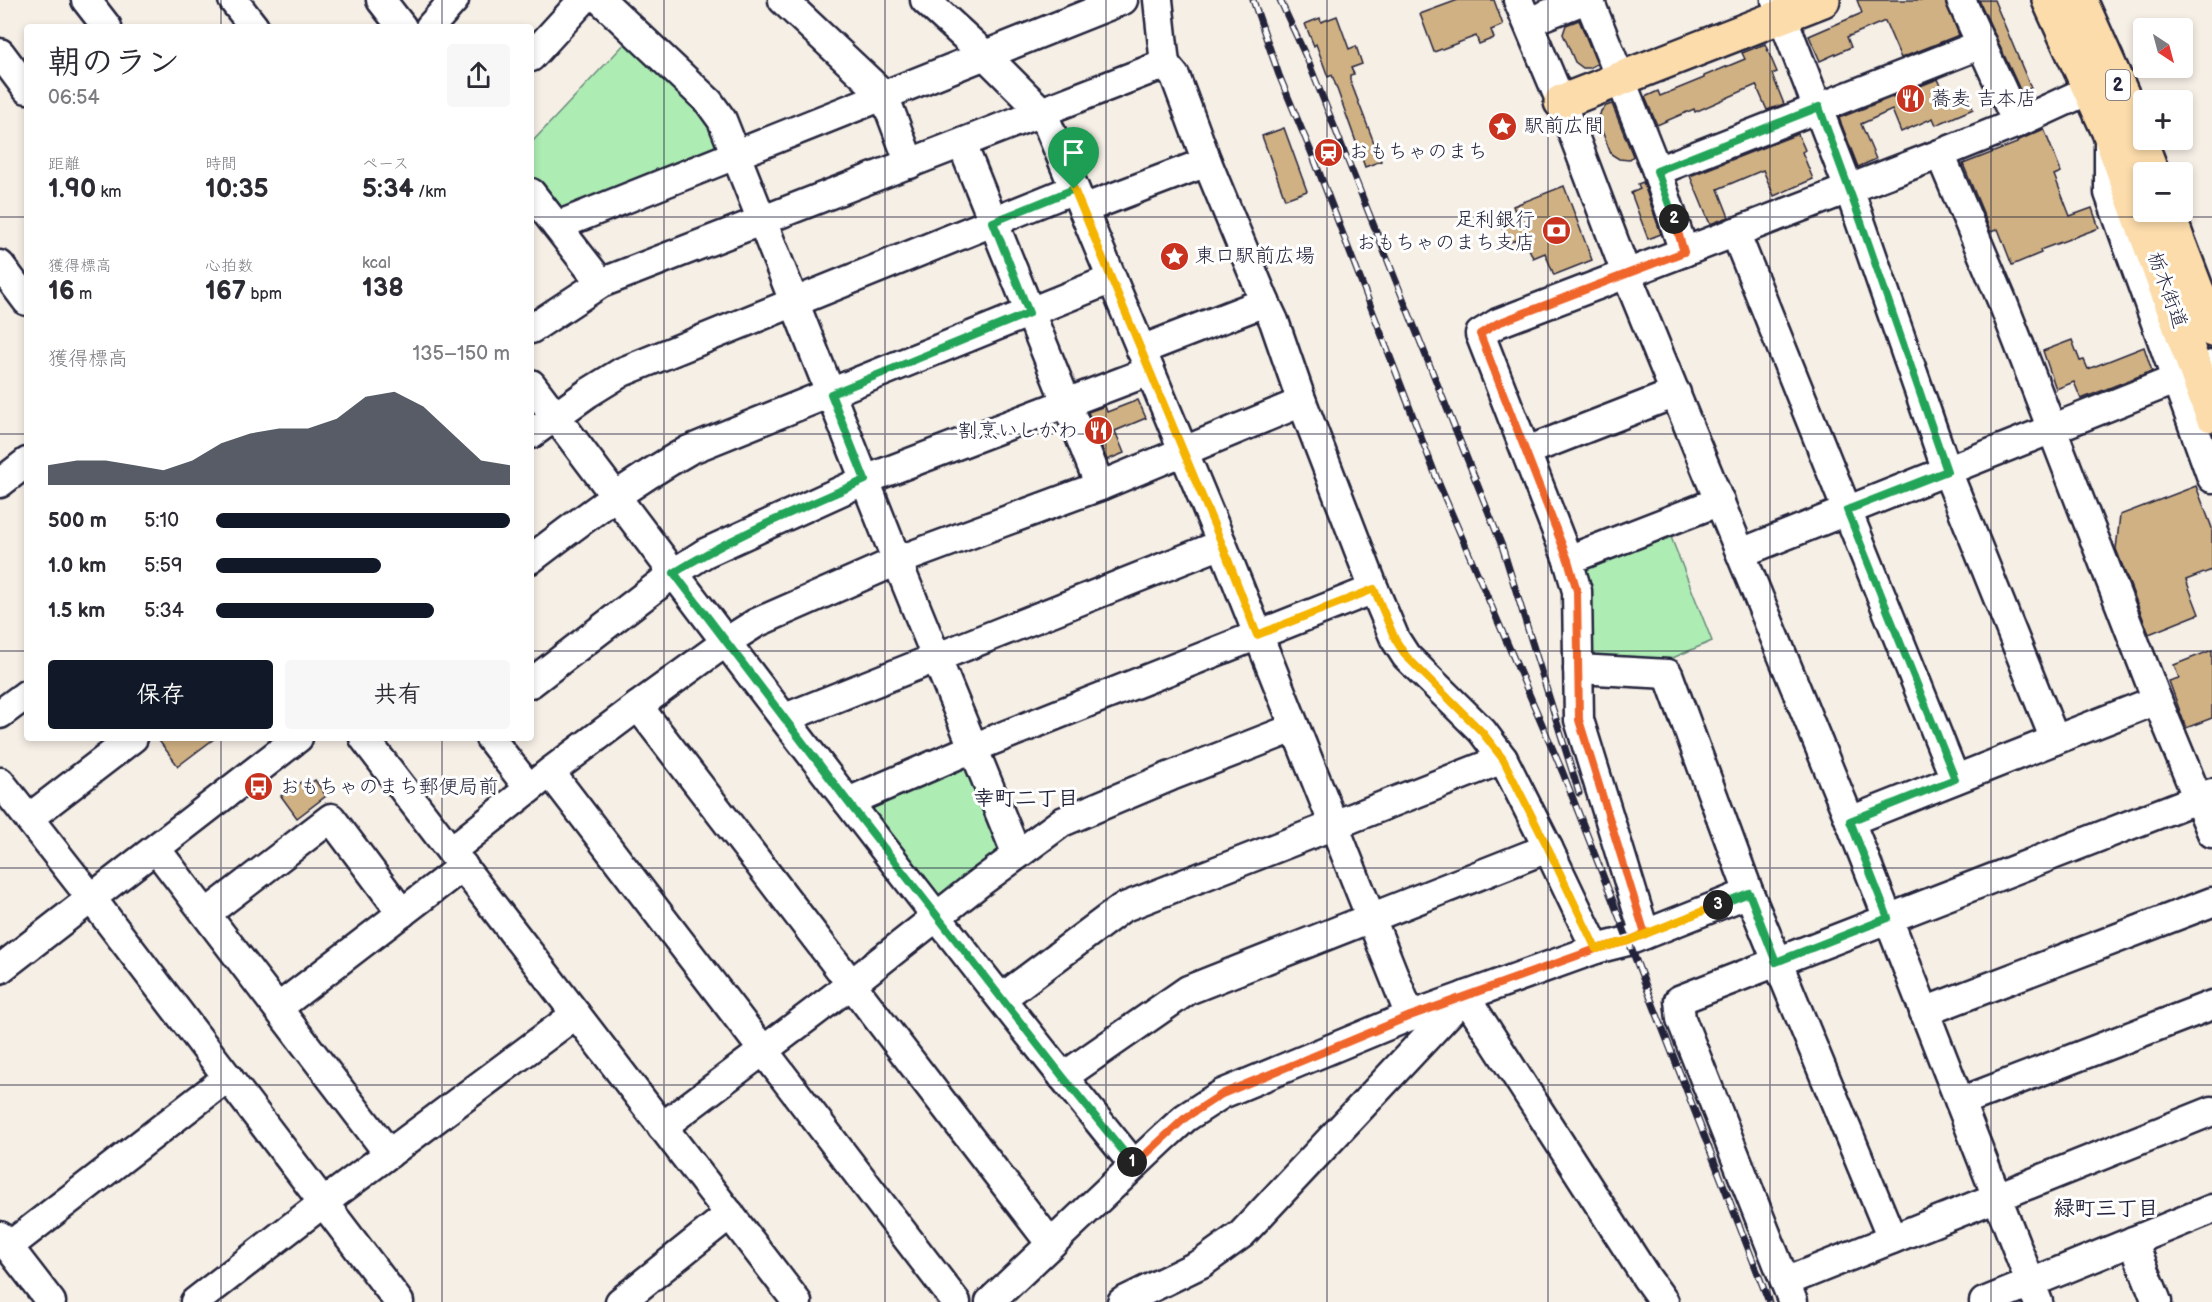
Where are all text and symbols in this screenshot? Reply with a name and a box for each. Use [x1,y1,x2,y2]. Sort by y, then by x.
north arrow [2133,18,2193,78]
map controls [2133,18,2193,222]
text: 朝のラン [48,43,180,83]
button: share [447,44,510,107]
road number: 2 [2106,70,2130,100]
restaurant icon: 蕎麦 吉本店 [1894,83,1926,115]
text: 06:54 [48,86,100,110]
place label: 蕎麦 吉本店 [1931,87,2036,111]
button: + [2133,90,2193,150]
place icon: 駅前広間 [1487,110,1519,142]
place label: 駅前広間 [1524,114,1604,138]
pin [1048,127,1099,189]
icon: arrive [1057,136,1090,169]
station icon: おもちゃのまち [1312,136,1344,168]
place label: おもちゃのまち [1349,140,1487,164]
text: 距離 [48,155,80,174]
text: 時間 [205,155,237,174]
text: ペース [362,155,409,174]
button: − [2133,162,2193,222]
text: 1.90 [48,174,96,205]
text: 10:35 [205,174,269,205]
text: 5:34 [362,174,414,205]
text: km [96,183,122,202]
text: /km [414,183,446,202]
pin: 2 [1659,204,1689,234]
place label: 足利銀行 おもちゃのまち支店 [1357,208,1535,255]
text: 2 [1669,209,1679,228]
bank icon: 足利銀行 おもちゃのまち支店 [1540,215,1572,247]
place icon: 東口駅前広場 [1158,240,1190,272]
place label: 東口駅前広場 [1195,244,1315,268]
street label: 栃木街道 [2142,248,2192,332]
text: kcal [362,254,391,273]
text: 獲得標高 [48,257,112,276]
text: 心拍数 [205,257,253,276]
text: 138 [362,273,404,304]
text: 16 [48,276,75,307]
text: 167 [205,276,246,307]
text: m [75,285,92,304]
text: bpm [246,285,282,304]
text: 135–150 m [412,342,510,366]
text: 獲得標高 [48,347,128,371]
restaurant icon: 割烹いしかわ [1083,415,1115,447]
place label: 割烹いしかわ [958,419,1078,443]
text: 500 m [48,509,107,533]
text: 5:10 [144,509,179,533]
text: 1.0 km [48,554,106,578]
text: 5:59 [144,554,183,578]
text: 1.5 km [48,599,105,623]
text: 5:34 [144,599,184,623]
button: 保存 [48,660,273,729]
button: 共有 [285,660,510,729]
bus stop icon: おもちゃのまち郵便局前 [243,771,275,803]
place label: おもちゃのまち郵便局前 [280,775,498,799]
district label: 幸町二丁目 [974,786,1079,811]
pin: 3 [1703,890,1733,920]
text: 3 [1713,895,1723,914]
pin: 1 [1117,1147,1147,1177]
text: 1 [1129,1152,1135,1171]
district label: 緑町三丁目 [2054,1196,2159,1221]

